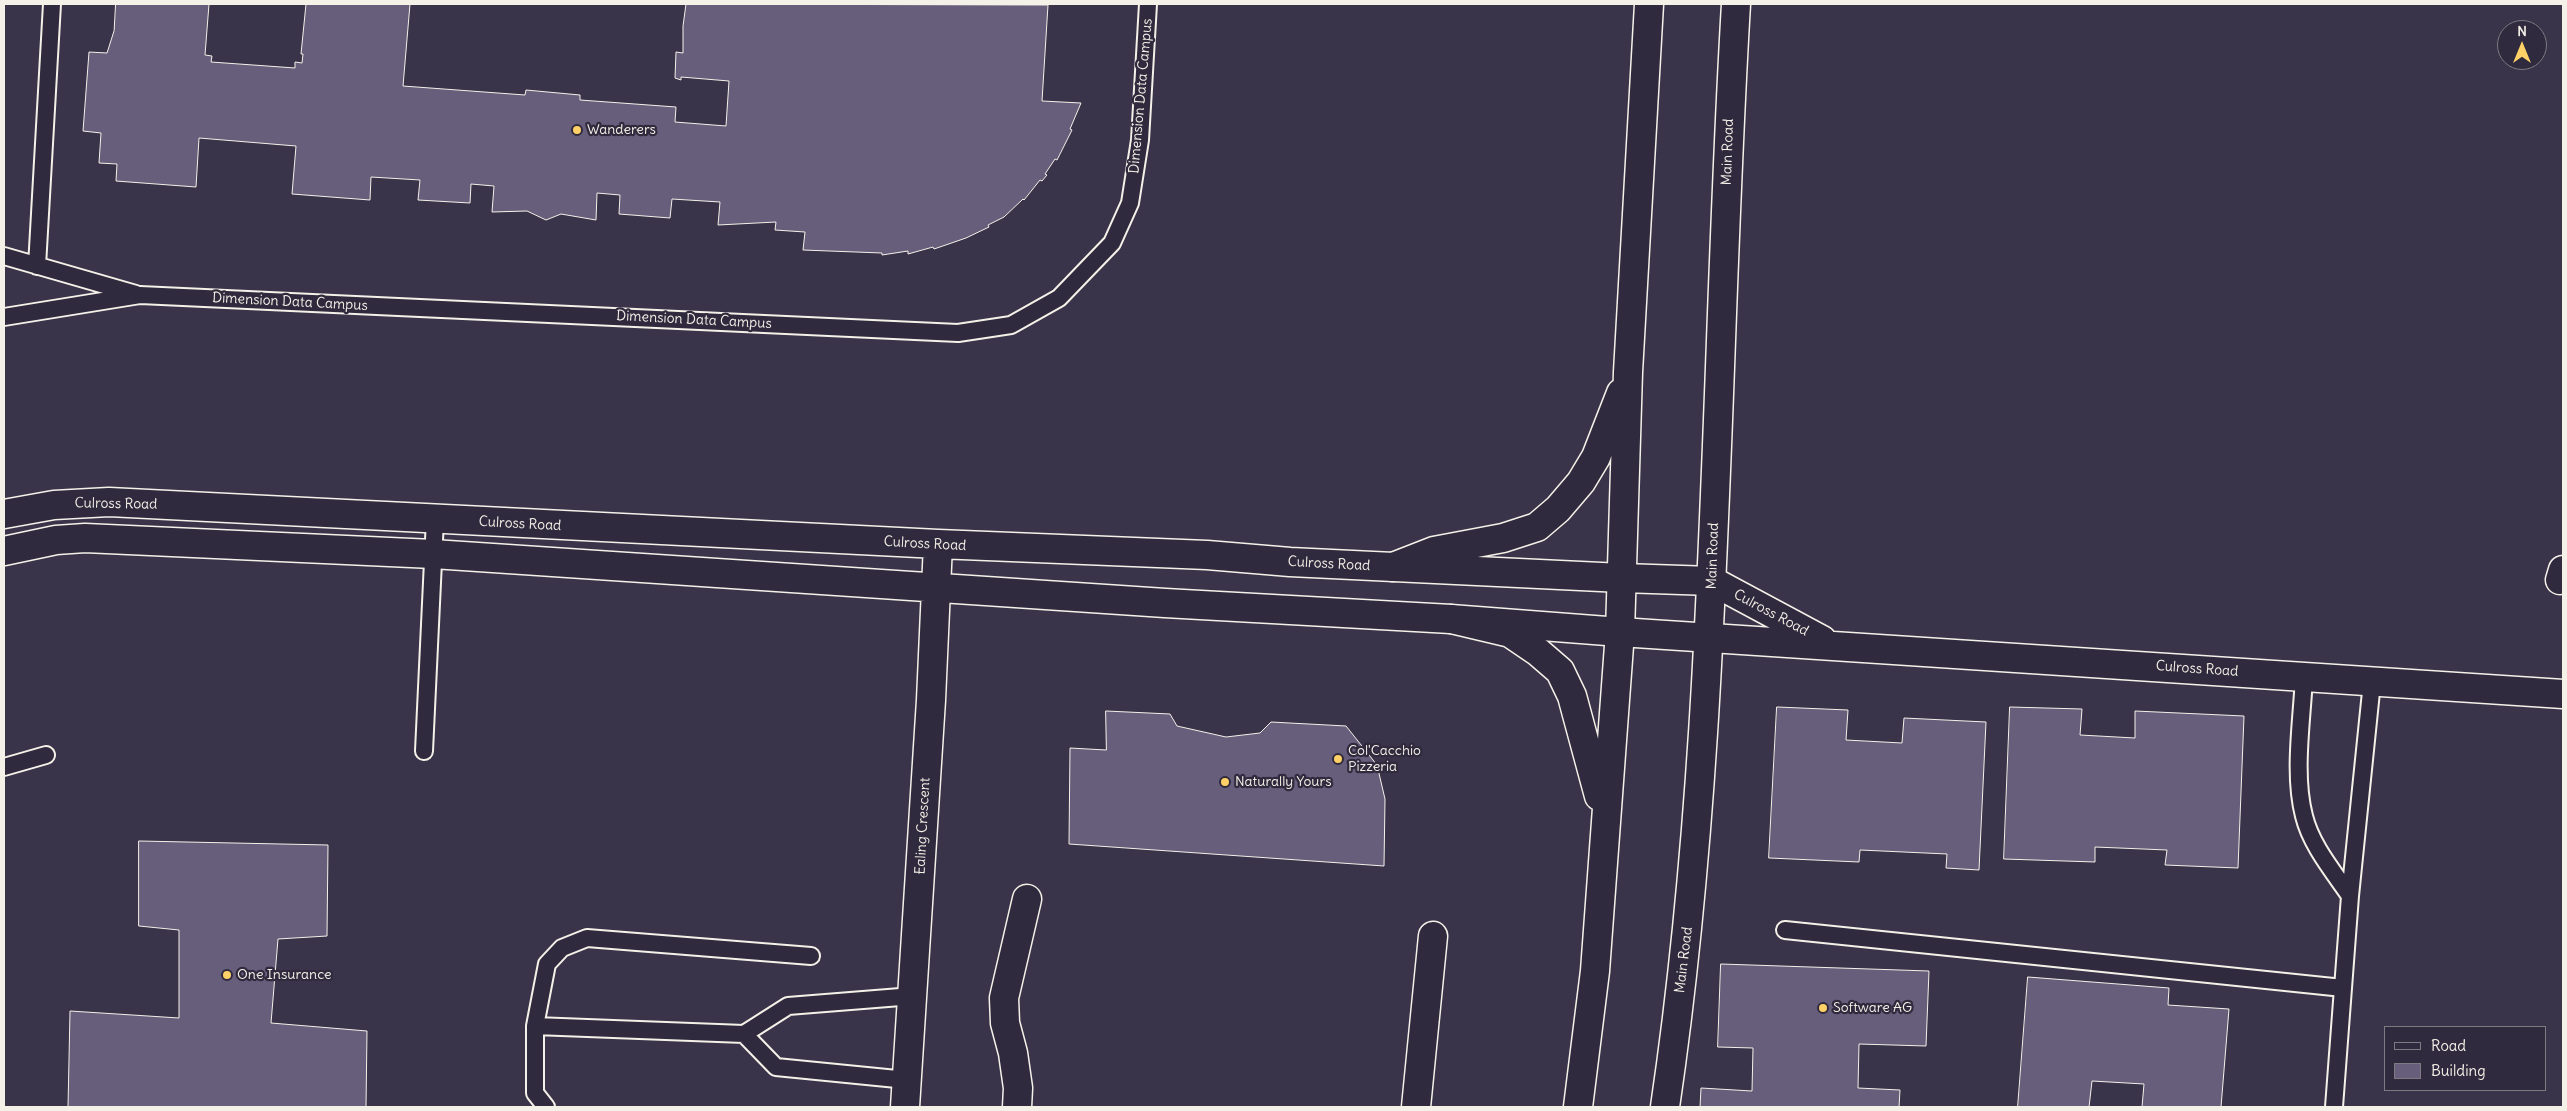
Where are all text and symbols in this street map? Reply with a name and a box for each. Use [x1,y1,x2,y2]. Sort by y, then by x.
street label: Dimension Data Campus [1126,18,1156,174]
north arrow [2497,20,2547,70]
text: N [2517,22,2527,40]
street label: Main Road [1718,118,1738,186]
place label: Wanderers [587,122,656,138]
marker: Wanderers [571,124,583,136]
street label: Dimension Data Campus [212,290,368,314]
street label: Dimension Data Campus [616,308,772,332]
street label: Culross Road [75,495,157,513]
street label: Culross Road [478,513,562,535]
street label: Main Road [1703,522,1723,590]
street label: Culross Road [883,533,967,555]
street label: Culross Road [1287,553,1371,575]
street label: Culross Road [1731,586,1811,640]
street label: Culross Road [2155,658,2239,680]
place label: Col'Cacchio Pizzeria [1348,743,1421,776]
marker: Col'Cacchio Pizzeria [1332,753,1344,765]
place label: Naturally Yours [1235,774,1332,790]
marker: Naturally Yours [1219,776,1231,788]
street label: Ealing Crescent [912,777,934,875]
street label: Main Road [1672,926,1696,994]
place label: One Insurance [237,967,332,983]
marker: One Insurance [221,969,233,981]
place label: Software AG [1833,1000,1912,1016]
marker: Software AG [1817,1002,1829,1014]
legend [2384,1026,2547,1091]
text: Road [2431,1036,2466,1055]
text: Building [2431,1061,2486,1080]

